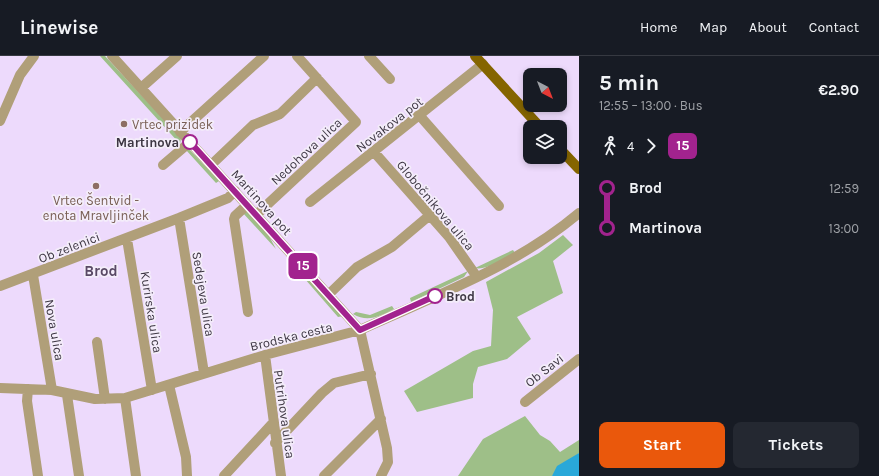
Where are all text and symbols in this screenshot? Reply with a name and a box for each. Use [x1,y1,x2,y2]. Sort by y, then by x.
text: Linewise [20,17,98,39]
text: Home [640,19,677,36]
text: Map [699,19,727,36]
text: About [749,19,787,36]
text: Contact [809,19,859,36]
north arrow [523,68,567,112]
map controls [523,68,567,164]
text: 5 min [599,70,659,96]
text: €2.90 [819,81,859,99]
street label: Novakova pot [353,94,426,155]
text: 12:55 – 13:00 · Bus [599,98,703,113]
street label: Nedohova ulica [268,115,345,188]
place label: Vrtec prizidek [132,117,213,132]
marker: Vrtec prizidek [119,119,129,129]
button: layers [523,120,567,164]
marker: Martinova [182,134,198,150]
place label: Martinova [116,135,179,150]
icon: walk [599,135,621,157]
icon: forward [640,135,662,157]
text: 15 [676,137,689,154]
text: 4 [627,139,634,154]
street label: Globočnikova ulica [394,157,478,253]
street label: Martinova pot [228,166,295,238]
text: Brod [629,179,662,197]
marker: Vrtec Šentvid - enota Mravljinček [91,181,101,191]
text: 12:59 [829,181,859,196]
place label: Vrtec Šentvid - enota Mravljinček [43,192,149,223]
text: Martinova [629,219,702,237]
text: 13:00 [829,221,859,236]
street label: Ob zelenici [36,229,102,266]
street label: Sedejeva ulica [189,251,218,338]
line badge: 15 [285,253,321,279]
text: 15 [296,257,310,274]
district label: Brod [84,262,118,280]
street label: Kurirska ulica [138,270,165,354]
marker: Brod [427,288,443,304]
place label: Brod [446,289,475,304]
street label: Nova ulica [42,298,67,362]
street label: Brodska cesta [248,319,334,354]
street label: Ob Savi [522,351,567,390]
street label: Putrihova ulica [271,369,298,459]
button: Start [599,422,725,468]
button: Tickets [733,422,859,468]

